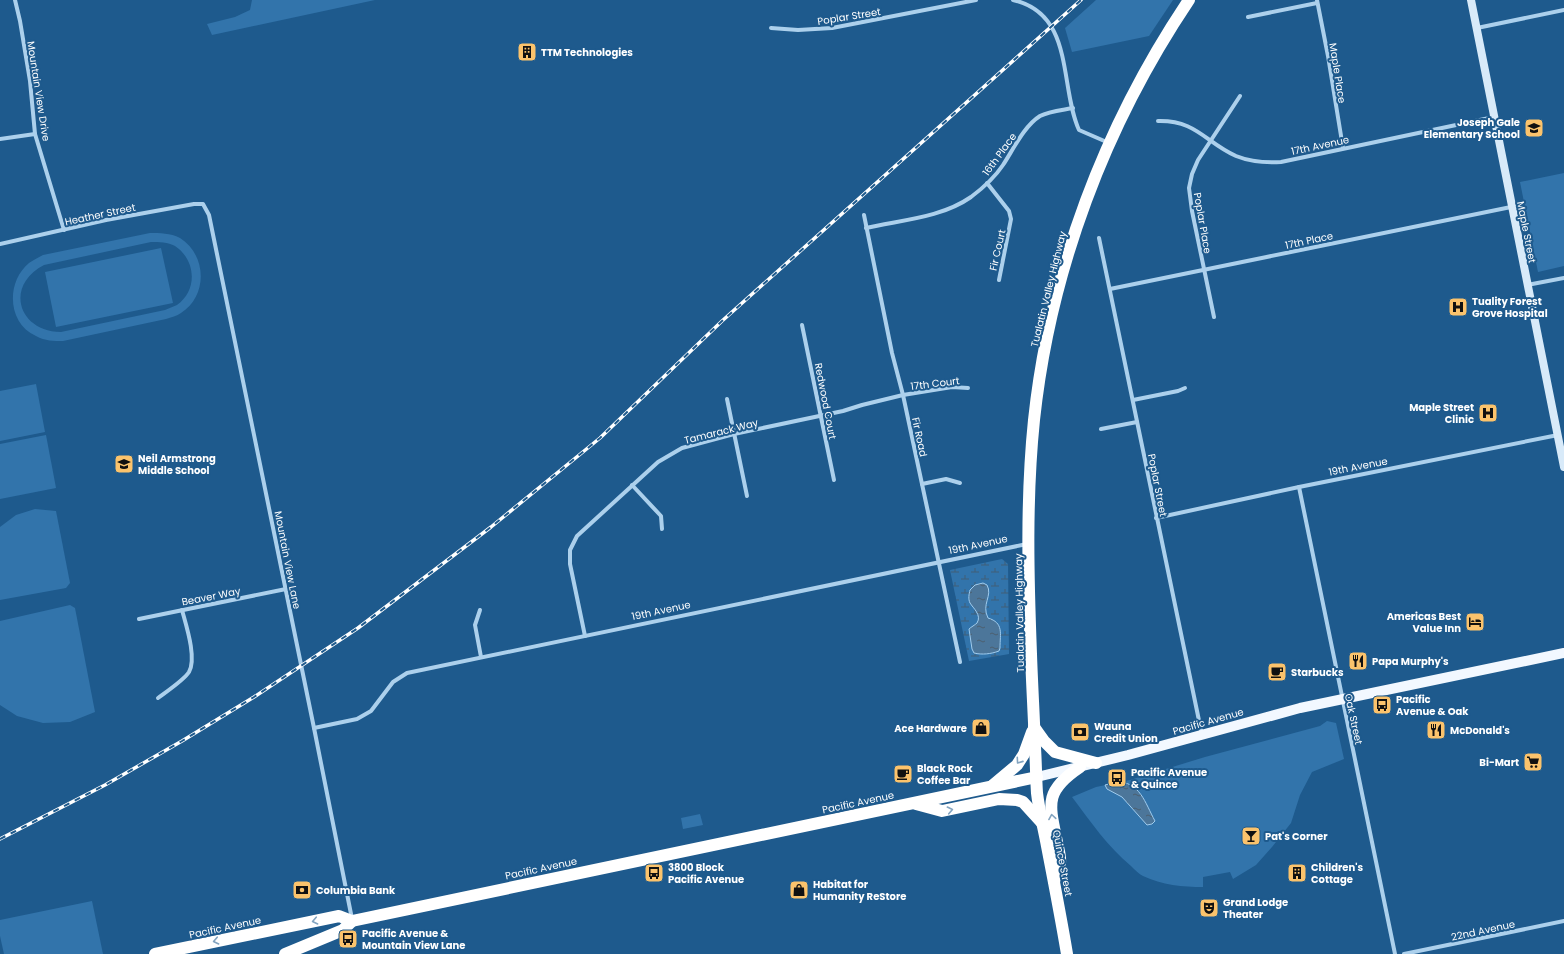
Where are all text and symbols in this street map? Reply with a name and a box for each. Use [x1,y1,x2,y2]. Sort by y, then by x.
street label: Poplar Street [816,4,882,29]
street label: Mountain View Drive [23,40,54,142]
building icon: TTM Technologies [516,41,538,63]
street label: Maple Place [1325,42,1350,104]
place label: TTM Technologies [541,45,633,60]
place label: Joseph Gale Elementary School [1424,115,1520,142]
school or university icon: Joseph Gale Elementary School [1523,117,1545,139]
street label: 16th Place [979,130,1020,179]
street label: 17th Avenue [1290,132,1350,159]
street label: Poplar Place [1190,191,1215,255]
street label: Heather Street [63,200,137,229]
street label: Maple Street [1513,200,1540,265]
street label: Fir Court [985,228,1010,272]
street label: 17th Place [1284,228,1334,253]
street label: Tualatin Valley Highway [1027,229,1070,349]
place label: Tuality Forest Grove Hospital [1472,294,1548,321]
hospital icon: Tuality Forest Grove Hospital [1447,296,1469,318]
street label: Redwood Court [811,362,840,441]
street label: 17th Court [910,373,961,394]
place label: Maple Street Clinic [1409,400,1474,427]
hospital icon: Maple Street Clinic [1477,402,1499,424]
street label: Tamarack Way [683,415,760,448]
street label: Fir Road [908,416,931,458]
place label: Neil Armstrong Middle School [138,451,216,478]
street label: Poplar Street [1144,452,1171,518]
school or university icon: Neil Armstrong Middle School [113,453,135,475]
street label: 19th Avenue [1327,453,1389,480]
street label: Mountain View Lane [271,510,304,610]
street label: 19th Avenue [947,531,1009,558]
street label: Tualatin Valley Highway [1011,553,1028,673]
street label: Beaver Way [180,583,242,610]
street label: 19th Avenue [630,597,692,624]
place label: Americas Best Value Inn [1387,609,1461,636]
hotel icon: Americas Best Value Inn [1464,611,1486,633]
restaurant icon: Papa Murphy's [1347,650,1369,672]
place label: Papa Murphy's [1372,654,1449,669]
cafe icon: Starbucks [1266,661,1288,683]
place label: Starbucks [1291,665,1344,680]
street label: Oak Street [1341,692,1366,746]
place label: Pacific Avenue & Oak [1396,692,1469,719]
bus stop icon: Pacific Avenue & Oak [1371,694,1393,716]
street label: Pacific Avenue [1171,704,1245,739]
shop icon: Ace Hardware [970,717,992,739]
place label: Wauna Credit Union [1094,719,1158,746]
restaurant icon: McDonald's [1425,719,1447,741]
place label: Ace Hardware [894,721,967,736]
bank icon: Wauna Credit Union [1069,721,1091,743]
place label: McDonald's [1450,723,1510,738]
supermarket icon: Bi-Mart [1522,751,1544,773]
place label: Bi-Mart [1479,755,1519,770]
one-way arrow [1017,756,1024,763]
place label: Black Rock Coffee Bar [917,761,974,788]
cafe icon: Black Rock Coffee Bar [892,763,914,785]
place label: Pacific Avenue & Quince [1131,765,1207,792]
bus stop icon: Pacific Avenue & Quince [1106,767,1128,789]
street label: Pacific Avenue [821,788,895,817]
one-way arrow [947,806,953,814]
one-way arrow [1048,814,1057,820]
bar icon: Pat's Corner [1240,825,1262,847]
street label: Quince Street [1049,829,1076,898]
place label: Pat's Corner [1265,829,1328,844]
street label: Pacific Avenue [504,854,578,883]
place label: 3800 Block Pacific Avenue [668,860,744,887]
place label: Children's Cottage [1311,860,1363,887]
bus stop icon: 3800 Block Pacific Avenue [643,862,665,884]
building icon: Children's Cottage [1286,862,1308,884]
place label: Habitat for Humanity ReStore [813,877,906,904]
bank icon: Columbia Bank [291,879,313,901]
shop icon: Habitat for Humanity ReStore [788,879,810,901]
place label: Columbia Bank [316,883,396,898]
place label: Grand Lodge Theater [1223,895,1288,922]
theatre icon: Grand Lodge Theater [1198,897,1220,919]
street label: Pacific Avenue [188,913,262,942]
street label: 22nd Avenue [1450,916,1516,945]
one-way arrow [312,917,318,925]
place label: Pacific Avenue & Mountain View Lane [362,926,465,953]
bus stop icon: Pacific Avenue & Mountain View Lane [337,928,359,950]
one-way arrow [213,937,219,945]

